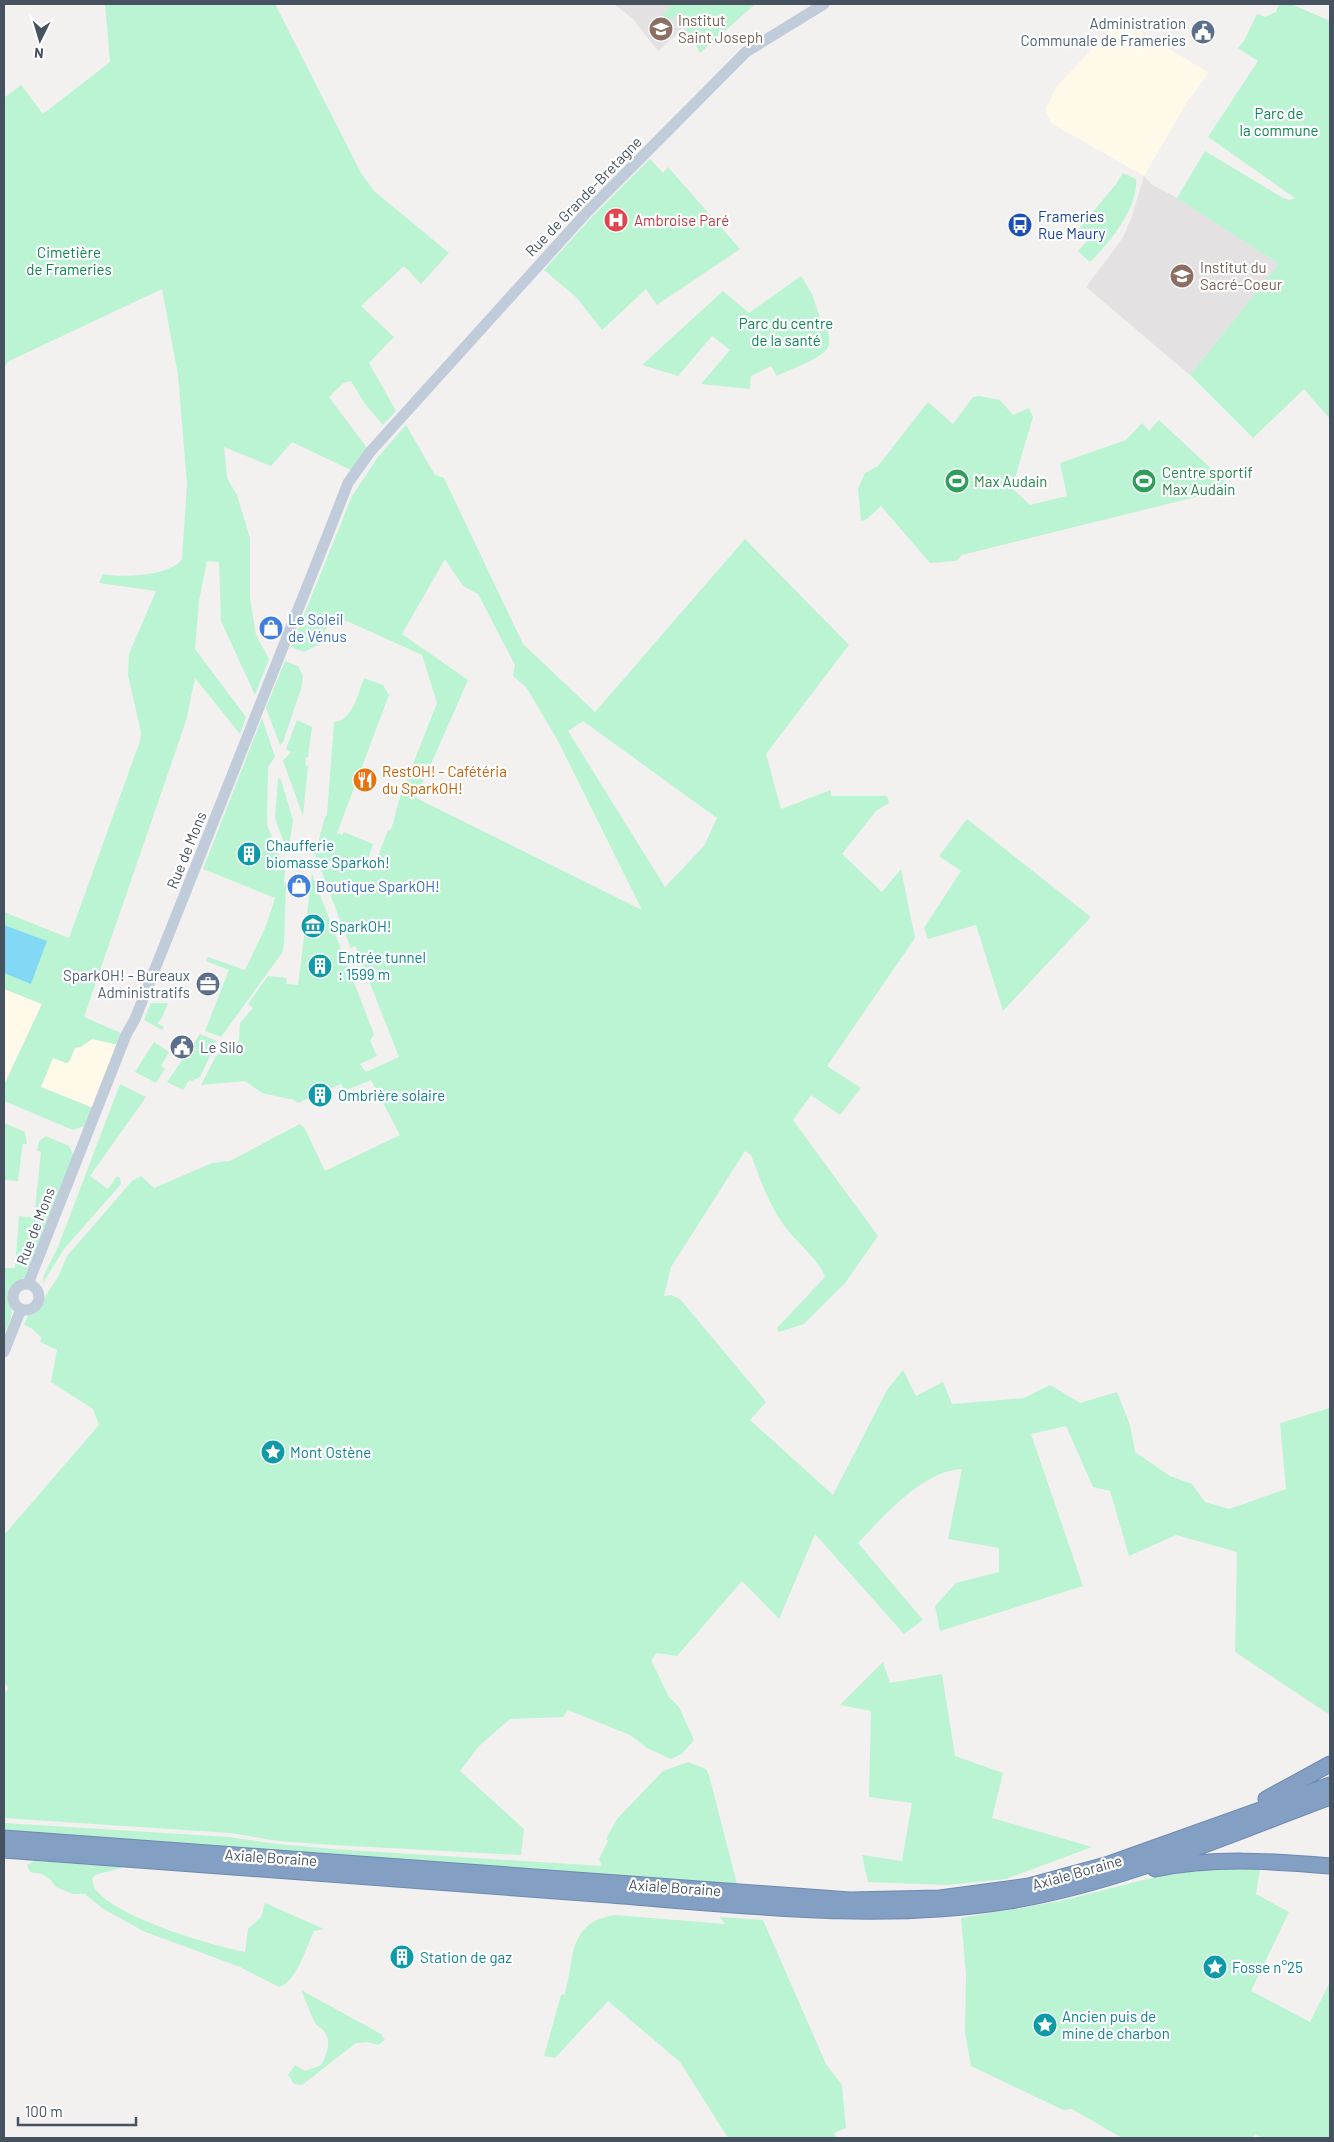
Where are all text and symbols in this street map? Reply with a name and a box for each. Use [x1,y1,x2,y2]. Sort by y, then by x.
place label: Institut Saint Joseph [678,11,763,46]
place label: Administration Communale de Frameries [1020,14,1186,49]
north arrow [15,15,65,65]
school or university icon: Institut Saint Joseph [648,16,674,42]
public building icon: Administration Communale de Frameries [1190,19,1216,45]
text: N [33,45,44,62]
park label: Parc de la commune [1240,104,1318,139]
street label: Rue de Grande-Bretagne [521,132,645,260]
hospital icon: Ambroise Paré [603,207,629,233]
place label: Frameries Rue Maury [1038,207,1106,242]
place label: Ambroise Paré [634,211,729,229]
bus stop icon: Frameries Rue Maury [1007,212,1033,238]
park label: Cimetière de Frameries [26,243,112,278]
place label: Institut du Sacré-Coeur [1200,258,1283,293]
school or university icon: Institut du Sacré-Coeur [1169,263,1195,289]
park label: Parc du centre de la santé [739,314,833,349]
place label: Centre sportif Max Audain [1162,463,1253,498]
sports icon: Max Audain [944,468,970,494]
sports icon: Centre sportif Max Audain [1131,468,1157,494]
place label: Max Audain [974,472,1047,490]
place label: Le Soleil de Vénus [288,610,347,645]
shop icon: Le Soleil de Vénus [258,615,284,641]
place label: RestOH! - Cafétéria du SparkOH! [382,762,507,797]
restaurant icon: RestOH! - Cafétéria du SparkOH! [352,767,378,793]
street label: Rue de Mons [162,809,210,891]
place label: Chaufferie biomasse Sparkoh! [266,836,390,871]
building icon: Chaufferie biomasse Sparkoh! [236,841,262,867]
shop icon: Boutique SparkOH! [286,873,312,899]
place label: Boutique SparkOH! [316,877,440,895]
museum icon: SparkOH! [300,913,326,939]
place label: SparkOH! [330,917,392,935]
place label: Entrée tunnel : 1599 m [338,948,426,983]
building icon: Entrée tunnel : 1599 m [307,953,333,979]
place label: SparkOH! - Bureaux Administratifs [63,966,190,1001]
office icon: SparkOH! - Bureaux Administratifs [195,971,221,997]
public building icon: Le Silo [169,1034,195,1060]
place label: Le Silo [200,1038,244,1056]
building icon: Ombrière solaire [307,1082,333,1108]
place label: Ombrière solaire [338,1086,445,1104]
street label: Rue de Mons [12,1185,58,1267]
place icon: Mont Ostène [260,1439,286,1465]
place label: Mont Ostène [290,1443,371,1461]
street label: Axiale Boraine [224,1845,318,1869]
street label: Axiale Boraine [1030,1851,1124,1893]
street label: Axiale Boraine [628,1875,722,1899]
building icon: Station de gaz [389,1944,415,1970]
place label: Station de gaz [420,1948,512,1966]
place icon: Fosse n°25 [1202,1954,1228,1980]
place label: Fosse n°25 [1232,1958,1303,1976]
place label: Ancien puis de mine de charbon [1062,2007,1170,2042]
place icon: Ancien puis de mine de charbon [1032,2012,1058,2038]
scale bar [18,2094,135,2126]
text: 100 m [25,2102,63,2120]

